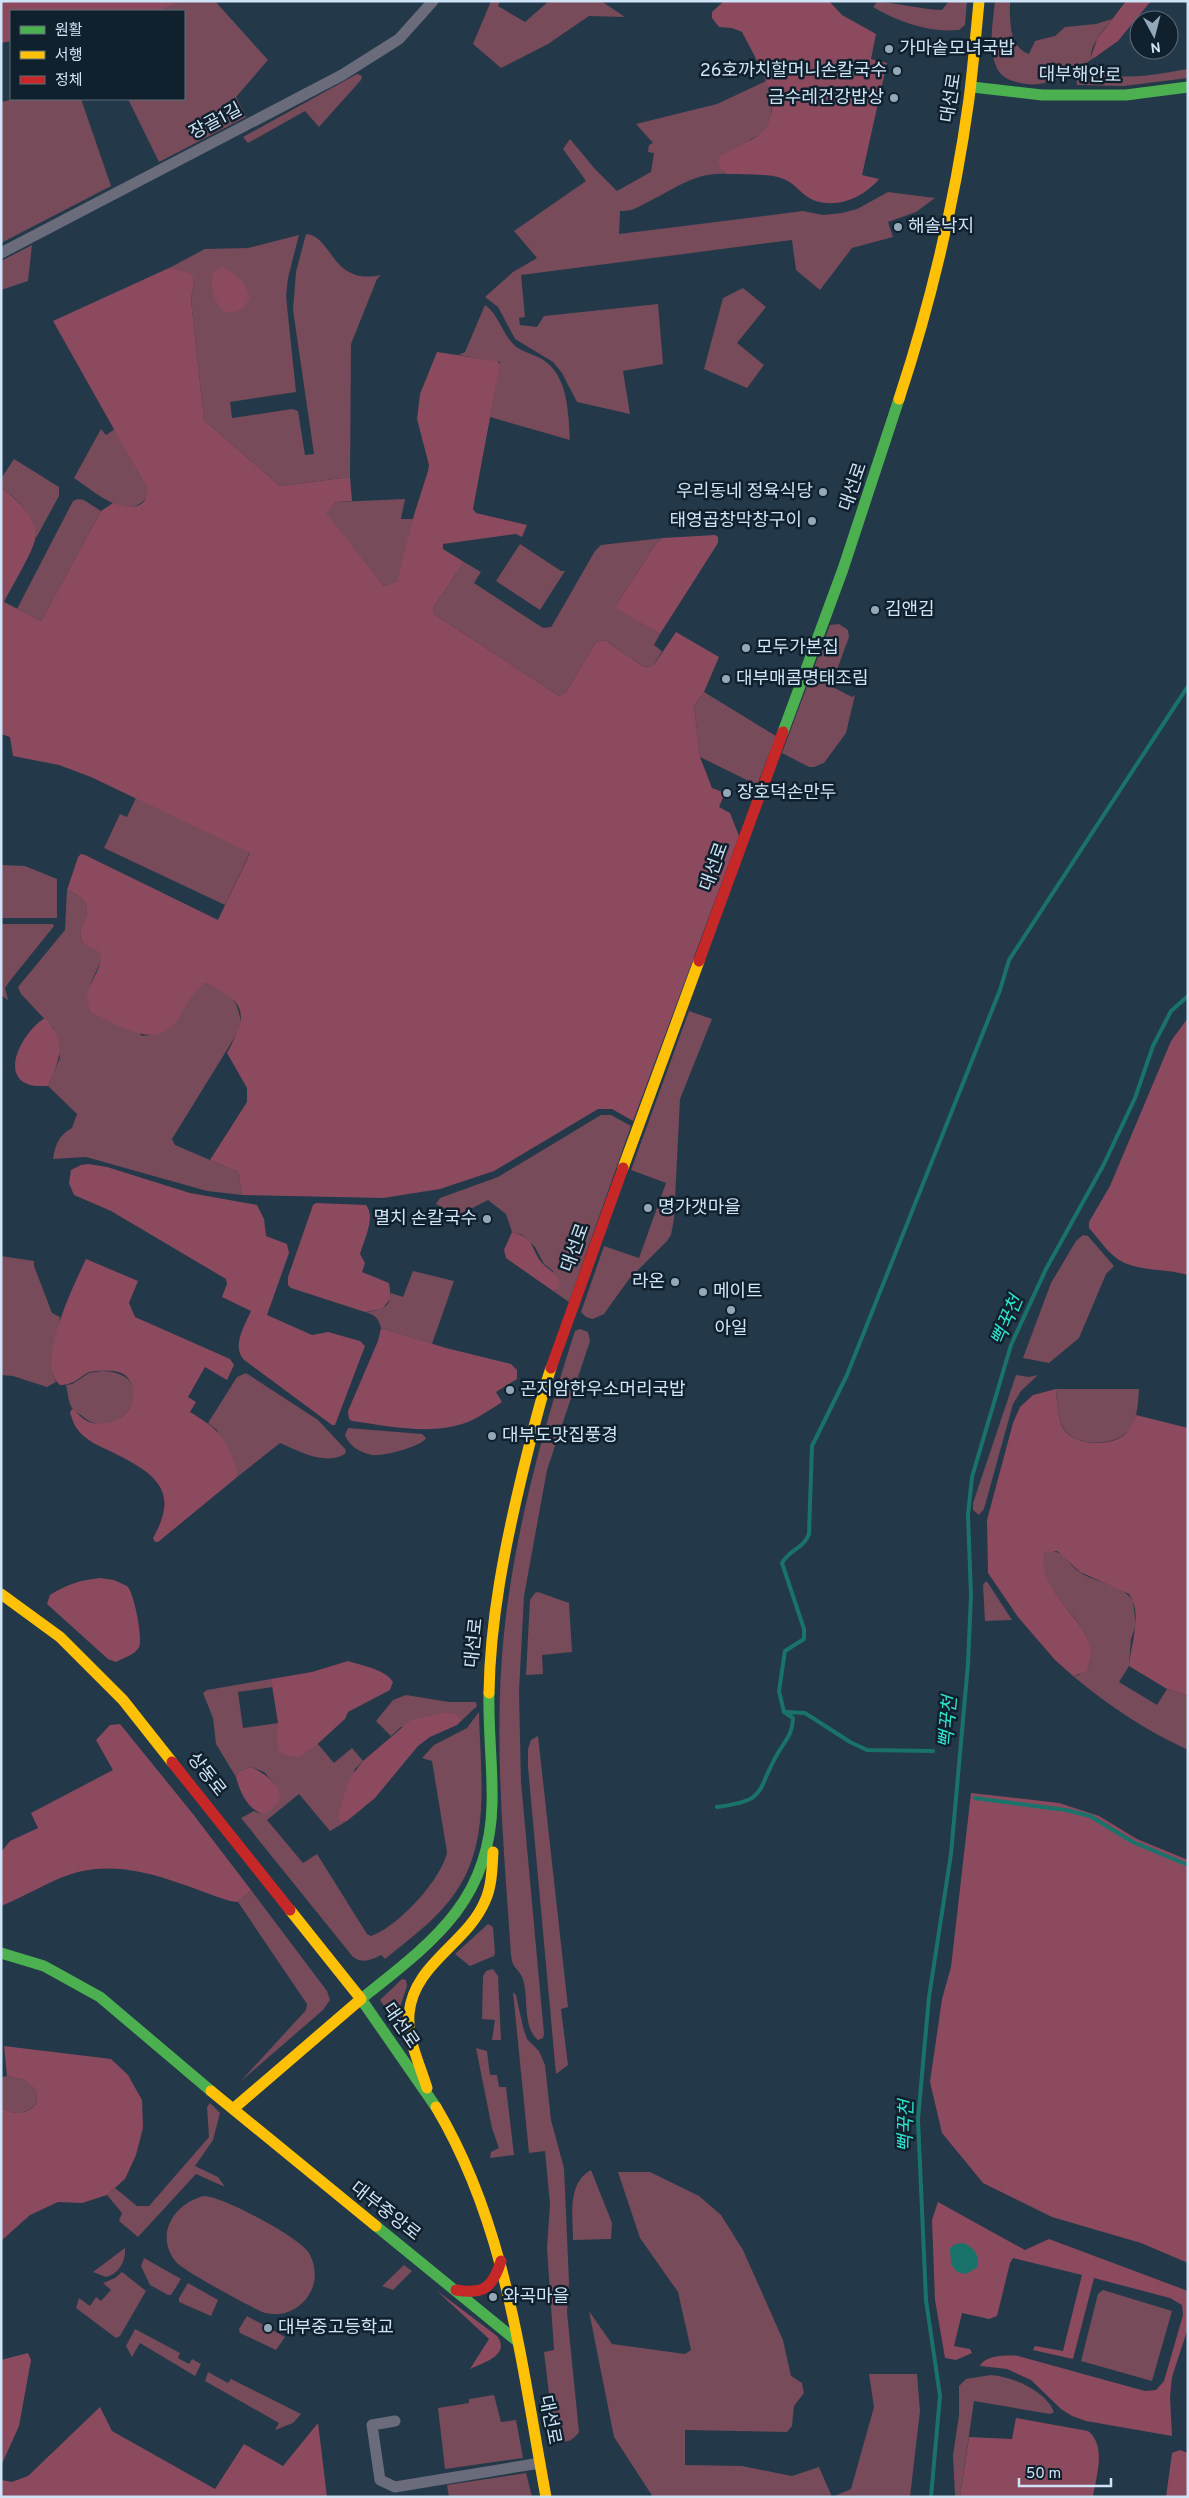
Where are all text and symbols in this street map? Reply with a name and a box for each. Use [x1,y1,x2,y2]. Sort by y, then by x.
legend [10,10,185,100]
north arrow [1129,10,1179,60]
text: 원활 [55,22,83,41]
text: N [1149,37,1161,55]
place label: 가마솥모녀국밥 [899,38,1015,61]
marker: 가마솥모녀국밥 [883,43,895,55]
text: 서행 [55,47,83,66]
place label: 26호까치할머니손칼국수 [700,60,887,83]
street label: 대부해안로 [1038,64,1122,88]
marker: 26호까치할머니손칼국수 [891,65,903,77]
text: 정체 [55,72,83,91]
street label: 대선로 [937,72,967,124]
place label: 금수레건강밥상 [768,87,884,110]
marker: 금수레건강밥상 [888,92,900,104]
street label: 장골1길 [186,99,246,145]
place label: 해솔낙지 [908,216,974,239]
marker: 해솔낙지 [892,221,904,233]
street label: 대선로 [835,460,873,514]
place label: 우리동네 정육식당 [676,481,813,504]
marker: 우리동네 정육식당 [817,486,829,498]
place label: 태영곱창막창구이 [670,510,802,533]
marker: 태영곱창막창구이 [806,515,818,527]
place label: 김앤김 [885,599,935,622]
marker: 김앤김 [869,604,881,616]
place label: 모두가본집 [756,637,839,660]
marker: 모두가본집 [740,642,752,654]
place label: 대부매콤명태조림 [736,668,868,691]
marker: 대부매콤명태조림 [720,673,732,685]
place label: 장호덕손만두 [737,782,836,805]
marker: 장호덕손만두 [721,787,733,799]
street label: 대선로 [696,840,734,894]
place label: 명가갯마을 [658,1197,741,1220]
marker: 명가갯마을 [642,1202,654,1214]
place label: 멸치 손칼국수 [373,1208,477,1231]
marker: 멸치 손칼국수 [481,1213,493,1225]
street label: 대선로 [557,1221,595,1275]
place label: 라온 [632,1271,665,1294]
marker: 라온 [669,1276,681,1288]
place label: 메이트 [713,1281,763,1304]
marker: 메이트 [697,1286,709,1298]
water label: 뻑꾹천 [987,1291,1030,1350]
marker: 아일 [725,1304,737,1316]
place label: 아일 [714,1318,748,1341]
place label: 곤지암한우소머리국밥 [520,1379,686,1402]
marker: 곤지암한우소머리국밥 [504,1384,516,1396]
place label: 대부도맛집풍경 [502,1425,618,1448]
marker: 대부도맛집풍경 [486,1430,498,1442]
street label: 대선로 [461,1617,489,1669]
water label: 뻑꾹천 [935,1693,963,1749]
street label: 상동로 [182,1748,230,1802]
street label: 대선로 [377,1999,423,2053]
water label: 뻑꾹천 [895,2098,919,2152]
street label: 대부중앙로 [345,2177,425,2247]
place label: 와곡마을 [503,2286,569,2309]
marker: 와곡마을 [487,2291,499,2303]
place label: 대부중고등학교 [278,2317,394,2340]
marker: 대부중고등학교 [262,2322,274,2334]
street label: 대선로 [533,2393,565,2447]
scale bar [1019,2456,1112,2488]
text: 50 m [1026,2465,1061,2484]

